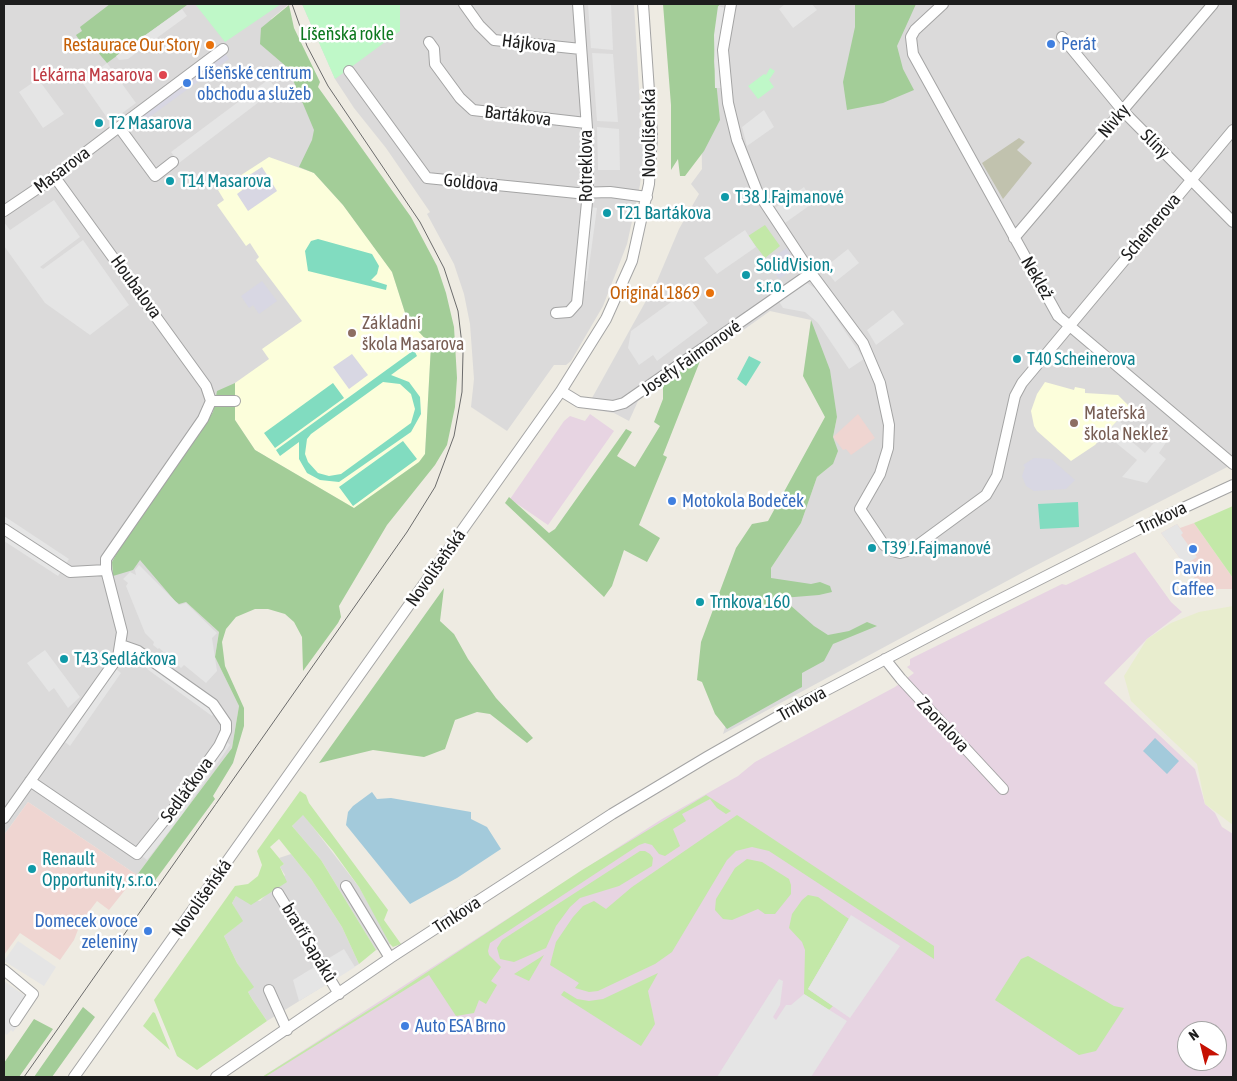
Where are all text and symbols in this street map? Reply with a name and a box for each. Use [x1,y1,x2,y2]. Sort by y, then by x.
park label: Líšeňská rokle [300,23,394,45]
street label: Hájkova [501,30,557,58]
place label: Perát [1061,33,1096,55]
place label: Restaurace Our Story [63,34,200,56]
marker: Perát [1045,38,1057,50]
marker: Restaurace Our Story [204,39,216,51]
place label: Líšeňské centrum obchodu a služeb [197,62,312,104]
place label: Lékárna Masarova [32,64,153,86]
marker: Lékárna Masarova [157,69,169,81]
marker: Líšeňské centrum obchodu a služeb [181,77,193,89]
street label: Novolíšeňská [638,88,660,178]
street label: Nivky [1094,100,1134,142]
street label: Bartákova [483,101,553,131]
place label: T2 Masarova [109,112,192,134]
marker: T2 Masarova [93,117,105,129]
street label: Slíny [1136,125,1174,163]
street label: Rotreklova [575,130,597,202]
street label: Masarova [30,142,94,198]
street label: Goldova [443,169,499,197]
place label: T14 Masarova [180,170,272,192]
marker: T14 Masarova [164,175,176,187]
place label: T38 J.Fajmanové [735,186,844,208]
street label: Scheinerova [1117,189,1185,265]
marker: T38 J.Fajmanové [719,191,731,203]
place label: T21 Bartákova [617,202,711,224]
marker: T21 Bartákova [601,207,613,219]
street label: Houbalova [106,251,166,323]
street label: Neklež [1016,253,1058,303]
place label: SolidVision, s.r.o. [756,254,833,296]
marker: SolidVision, s.r.o. [740,269,752,281]
place label: Originál 1869 [610,282,700,304]
marker: Originál 1869 [704,287,716,299]
place label: Základní škola Masarova [362,312,464,354]
street label: Josefy Faimonové [637,316,745,400]
marker: Základní škola Masarova [346,327,358,339]
place label: T40 Scheinerova [1027,348,1136,370]
marker: T40 Scheinerova [1011,353,1023,365]
place label: Mateřská škola Neklež [1084,402,1168,444]
marker: Mateřská škola Neklež [1068,417,1080,429]
place label: Motokola Bodeček [682,490,804,512]
marker: Motokola Bodeček [666,495,678,507]
street label: Trnkova [1134,497,1190,539]
street label: Novolíšeňská [402,525,470,611]
place label: T39 J.Fajmanové [882,537,991,559]
marker: T39 J.Fajmanové [866,542,878,554]
marker: Pavin Caffee [1187,543,1199,555]
place label: Pavin Caffee [1172,557,1214,600]
place label: Trnkova 160 [710,591,790,613]
marker: Trnkova 160 [694,596,706,608]
place label: T43 Sedláčkova [74,648,177,670]
marker: T43 Sedláčkova [58,653,70,665]
street label: Trnkova [774,682,830,726]
street label: Zaoralova [912,693,974,757]
street label: Sedláčkova [156,753,218,827]
place label: Renault Opportunity, s.r.o. [42,848,157,891]
street label: Novolíšeňská [168,855,236,941]
marker: Renault Opportunity, s.r.o. [26,863,38,875]
street label: Trnkova [429,892,485,938]
street label: bratří Sapáků [277,900,341,986]
place label: Domecek ovoce zeleniny [34,910,138,952]
marker: Domecek ovoce zeleniny [142,925,154,937]
place label: Auto ESA Brno [415,1015,506,1037]
marker: Auto ESA Brno [399,1020,411,1032]
north arrow [1177,1021,1227,1071]
text: N [1186,1026,1202,1044]

